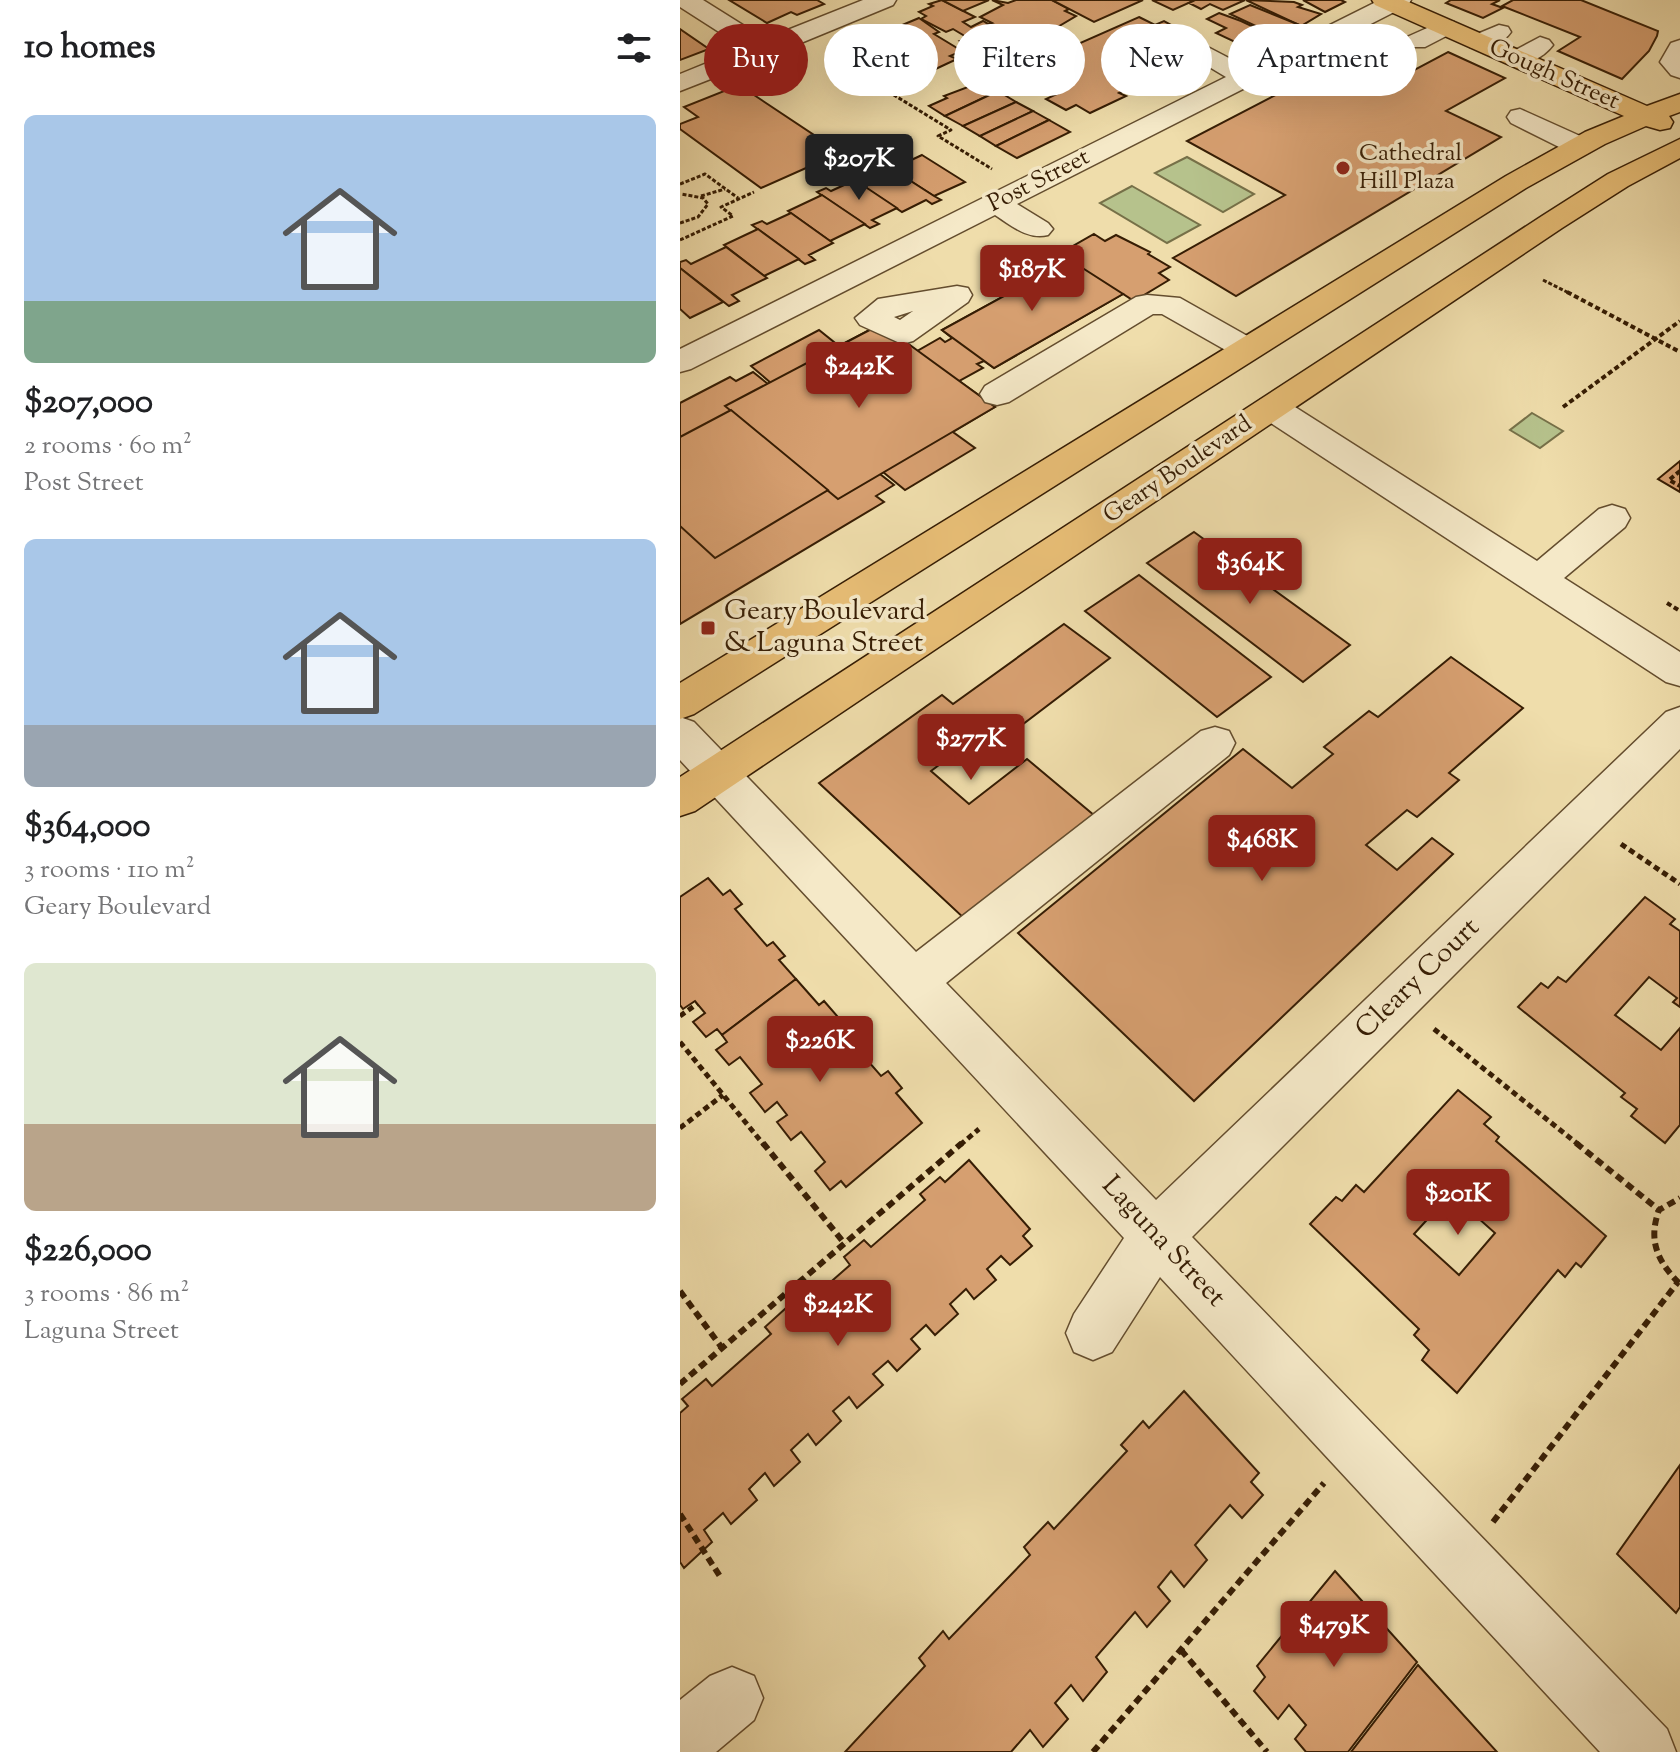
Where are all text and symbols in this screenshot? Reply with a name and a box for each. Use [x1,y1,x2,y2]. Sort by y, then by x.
text: 10 homes [24,24,156,73]
chip: Buy [704,24,808,96]
chip: Rent [824,24,938,96]
chip: Filters [954,24,1085,96]
chip: New [1101,24,1212,96]
chip: Apartment [1228,24,1417,96]
icon: filters [612,26,656,70]
street label: Gough Street [1483,31,1625,119]
pin: $207K [803,134,915,202]
place label: Cathedral Hill Plaza [1359,137,1462,199]
text: $207K [823,141,895,178]
street label: Post Street [982,141,1096,221]
marker: Cathedral Hill Plaza [1334,159,1352,177]
icon: home [268,167,412,311]
pin: $187K [976,245,1088,313]
text: $187K [998,252,1066,289]
pin: $242K [803,342,915,410]
text: $242K [824,349,894,386]
text: $207,000 [24,379,153,428]
street label: Geary Boulevard [1097,407,1259,532]
text: 2 rooms · 60 m² [24,428,192,465]
text: Post Street [24,465,144,502]
pin: $364K [1194,538,1306,606]
text: $364K [1216,545,1284,582]
icon: home [268,591,412,735]
place label: Geary Boulevard & Laguna Street [724,592,926,664]
marker: Geary Boulevard & Laguna Street [699,619,717,637]
pin: $277K [915,714,1027,782]
text: $277K [936,721,1006,758]
text: $364,000 [24,803,150,852]
pin: $468K [1206,815,1318,883]
text: $468K [1226,822,1298,859]
text: 3 rooms · 110 m² [24,852,195,889]
text: Geary Boulevard [24,889,211,926]
street label: Cleary Court [1347,909,1490,1049]
icon: home [268,1015,412,1159]
pin: $226K [764,1016,876,1084]
text: $226K [785,1023,855,1060]
street label: Laguna Street [1091,1167,1235,1317]
pin: $201K [1402,1169,1514,1237]
text: $201K [1424,1176,1492,1213]
text: $226,000 [24,1227,152,1276]
text: 3 rooms · 86 m² [24,1276,189,1313]
pin: $242K [782,1280,894,1348]
text: $242K [803,1287,873,1324]
text: Laguna Street [24,1313,179,1350]
pin: $479K [1278,1601,1390,1669]
text: $479K [1299,1608,1369,1645]

